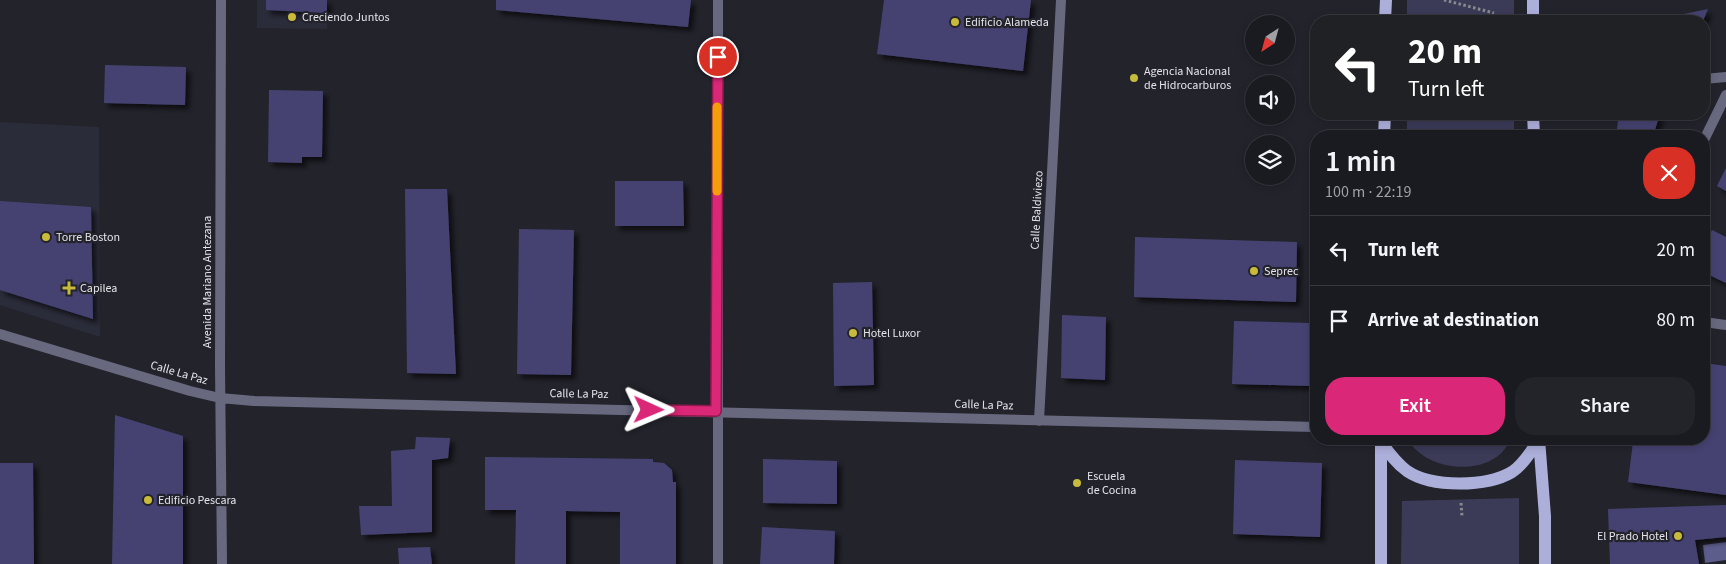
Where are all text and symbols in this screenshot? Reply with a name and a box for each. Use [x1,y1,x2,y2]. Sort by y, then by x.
place label: Creciendo Juntos [302,9,390,26]
marker: Creciendo Juntos [286,11,298,23]
place label: Edificio Alameda [965,14,1049,31]
north arrow [1245,15,1295,65]
map controls [1245,15,1295,185]
marker: Edificio Alameda [949,16,961,28]
text: 20 m [1408,27,1482,77]
icon: left [1325,35,1390,100]
pin [697,36,739,78]
icon: arrive [704,43,732,71]
place label: Agencia Nacional de Hidrocarburos [1144,63,1231,94]
marker: Agencia Nacional de Hidrocarburos [1128,72,1140,84]
text: Turn left [1408,73,1484,105]
button: sound [1245,75,1295,125]
button: layers [1245,135,1295,185]
text: 1 min [1325,140,1396,183]
button: close [1643,147,1695,199]
street label: Calle Baldiviezo [1026,170,1048,250]
text: 100 m · 22:19 [1325,181,1412,203]
street label: Avenida Mariano Antezana [199,216,216,348]
place label: Torre Boston [56,229,120,246]
marker: Torre Boston [40,231,52,243]
icon: left [1325,237,1353,265]
text: Turn left [1368,237,1439,264]
text: 20 m [1657,237,1695,264]
place label: Seprec [1264,263,1299,280]
marker: Seprec [1248,265,1260,277]
place label: Capilea [80,280,117,297]
marker: Capilea [62,281,76,295]
icon: arrive [1325,307,1353,335]
text: Arrive at destination [1368,307,1539,334]
text: 80 m [1657,307,1695,334]
place label: Hotel Luxor [863,325,921,342]
marker: Hotel Luxor [847,327,859,339]
street label: Calle La Paz [148,357,210,389]
button: Exit [1325,377,1505,435]
button: Share [1515,377,1695,435]
position arrow [622,383,674,435]
street label: Calle La Paz [549,385,609,403]
street label: Calle La Paz [954,395,1014,415]
place label: Escuela de Cocina [1087,468,1136,499]
marker: Escuela de Cocina [1071,477,1083,489]
place label: Edificio Pescara [158,492,236,509]
marker: Edificio Pescara [142,494,154,506]
place label: El Prado Hotel [1597,528,1668,545]
marker: El Prado Hotel [1672,530,1684,542]

